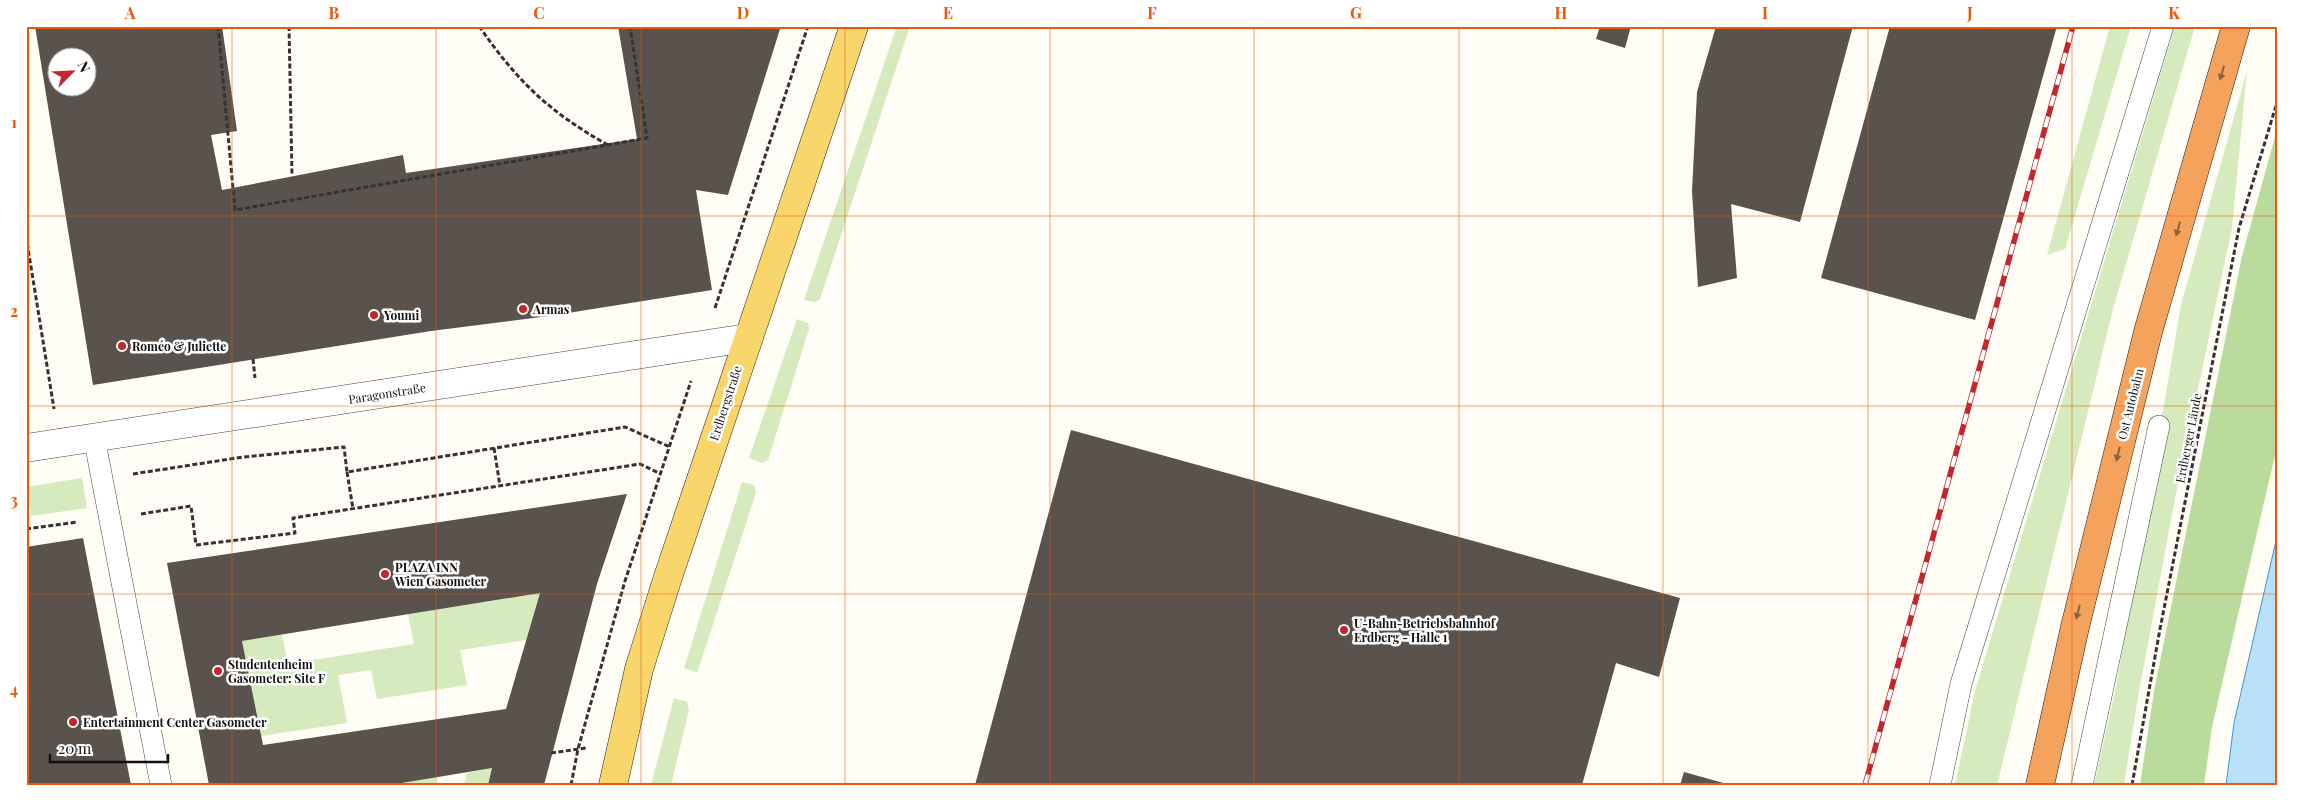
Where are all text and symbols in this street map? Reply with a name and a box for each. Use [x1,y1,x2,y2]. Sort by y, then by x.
text: A [124,2,136,23]
text: B [329,2,340,23]
text: C [533,2,545,23]
text: D [737,2,749,23]
text: E [943,2,953,23]
text: F [1147,2,1157,23]
text: G [1350,2,1362,23]
text: H [1555,2,1568,23]
text: I [1762,2,1768,23]
text: J [1966,2,1973,23]
text: K [2168,2,2180,23]
north arrow [48,48,98,98]
text: N [74,58,95,75]
one-way arrow [2218,66,2226,81]
text: 1 [11,111,17,132]
one-way arrow [2173,222,2181,237]
text: 2 [10,300,18,321]
place label: Armas [532,301,570,317]
marker: Armas [517,303,529,315]
place label: Youmi [383,307,419,323]
marker: Youmi [368,309,380,321]
place label: Roméo & Juliette [132,338,226,354]
marker: Roméo & Juliette [116,340,128,352]
street label: Erdbergstraße [705,364,745,442]
street label: Ost Autobahn [2113,367,2147,441]
street label: Paragonstraße [347,379,427,407]
street label: Erdberger Lände [2171,392,2205,484]
one-way arrow [2114,446,2122,461]
text: 3 [10,489,18,510]
place label: PLAZA INN Wien Gasometer [394,559,487,589]
marker: PLAZA INN Wien Gasometer [379,568,391,580]
one-way arrow [2074,604,2082,619]
place label: U-Bahn-Betriebsbahnhof Erdberg - Halle 1 [1354,615,1497,645]
marker: U-Bahn-Betriebsbahnhof Erdberg - Halle 1 [1338,624,1350,636]
place label: Studentenheim Gasometer: Site F [228,656,325,686]
marker: Studentenheim Gasometer: Site F [212,665,224,677]
text: 4 [10,678,18,699]
place label: Entertainment Center Gasometer [83,714,267,730]
marker: Entertainment Center Gasometer [67,716,79,728]
scale bar [50,731,168,763]
text: 20 m [58,738,92,758]

